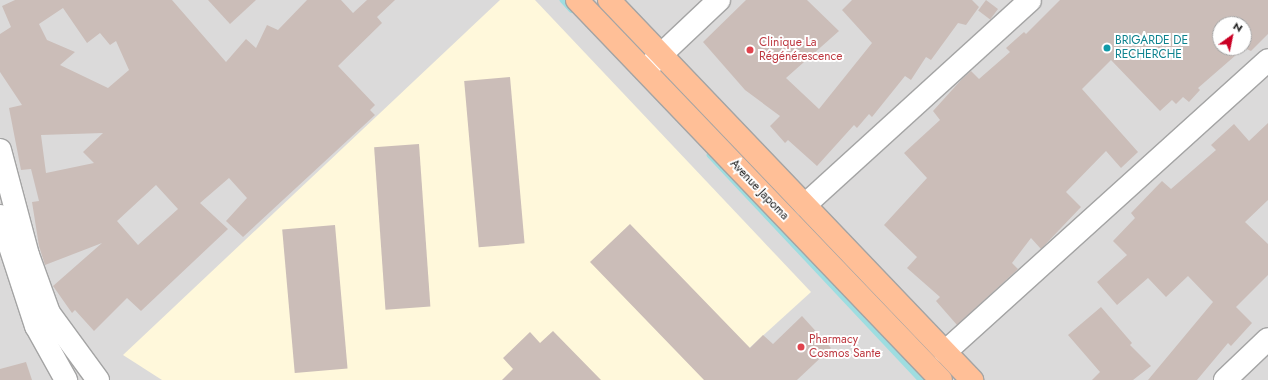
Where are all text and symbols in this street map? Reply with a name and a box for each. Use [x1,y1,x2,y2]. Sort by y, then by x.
north arrow [1212,16,1252,56]
text: N [1230,18,1246,36]
place label: BRIGARDE DE RECHERCHE [1115,34,1188,62]
place label: Clinique La Régénérescence [759,36,842,64]
marker: BRIGARDE DE RECHERCHE [1102,43,1112,53]
marker: Clinique La Régénérescence [744,44,756,56]
street label: Avenue Japoma [727,157,791,223]
place label: Pharmacy Cosmos Sante [809,333,881,361]
marker: Pharmacy Cosmos Sante [796,342,806,352]

